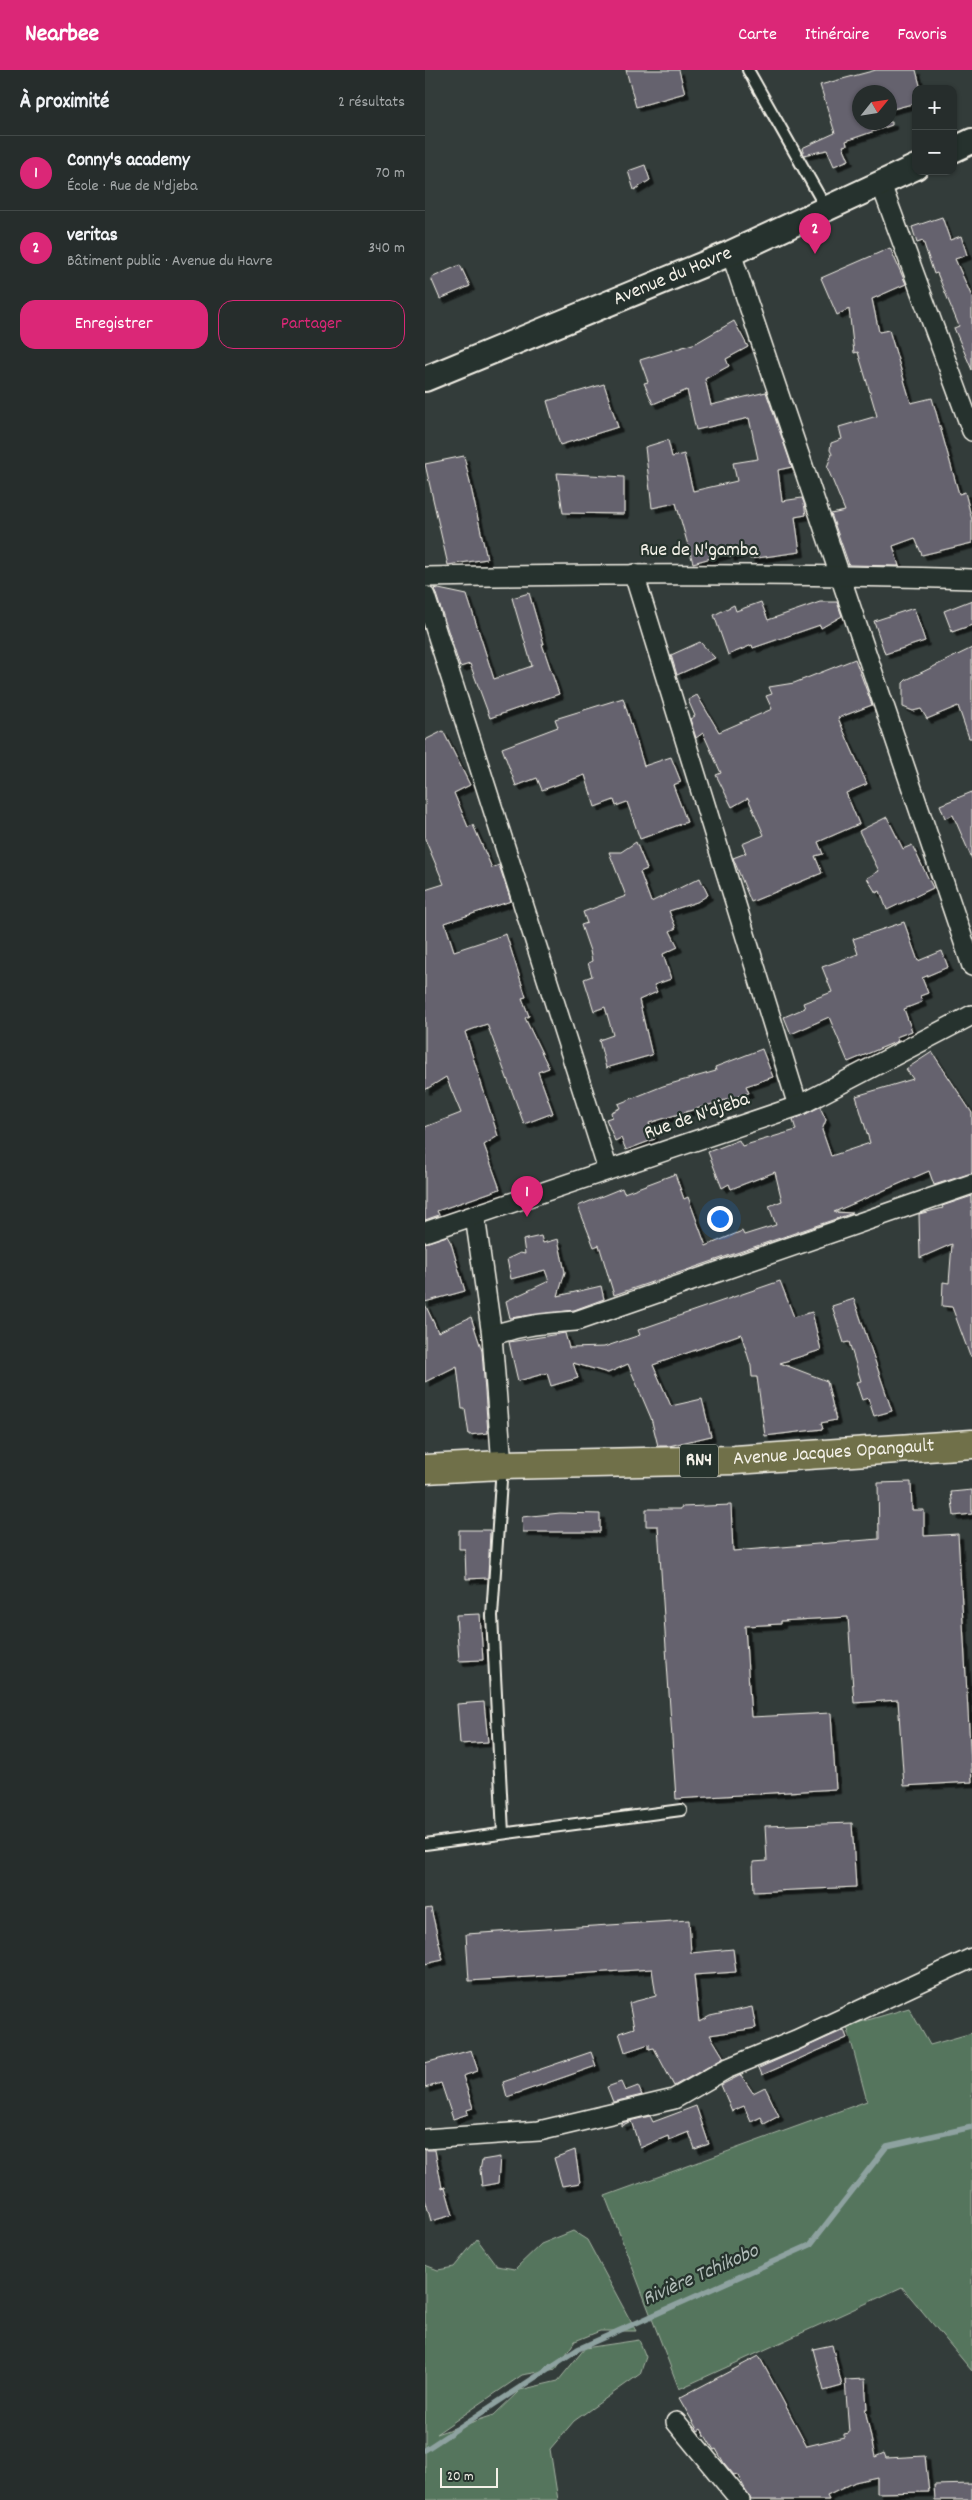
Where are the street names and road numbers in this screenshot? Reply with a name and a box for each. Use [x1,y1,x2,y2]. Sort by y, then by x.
street label: Avenue du Havre [609,240,737,314]
street label: Rue de N'gamba [640,537,759,565]
street label: Rue de N'djeba [641,1086,754,1148]
street label: Avenue Jacques Opangault [732,1433,935,1474]
road number: RN4 [680,1444,718,1478]

